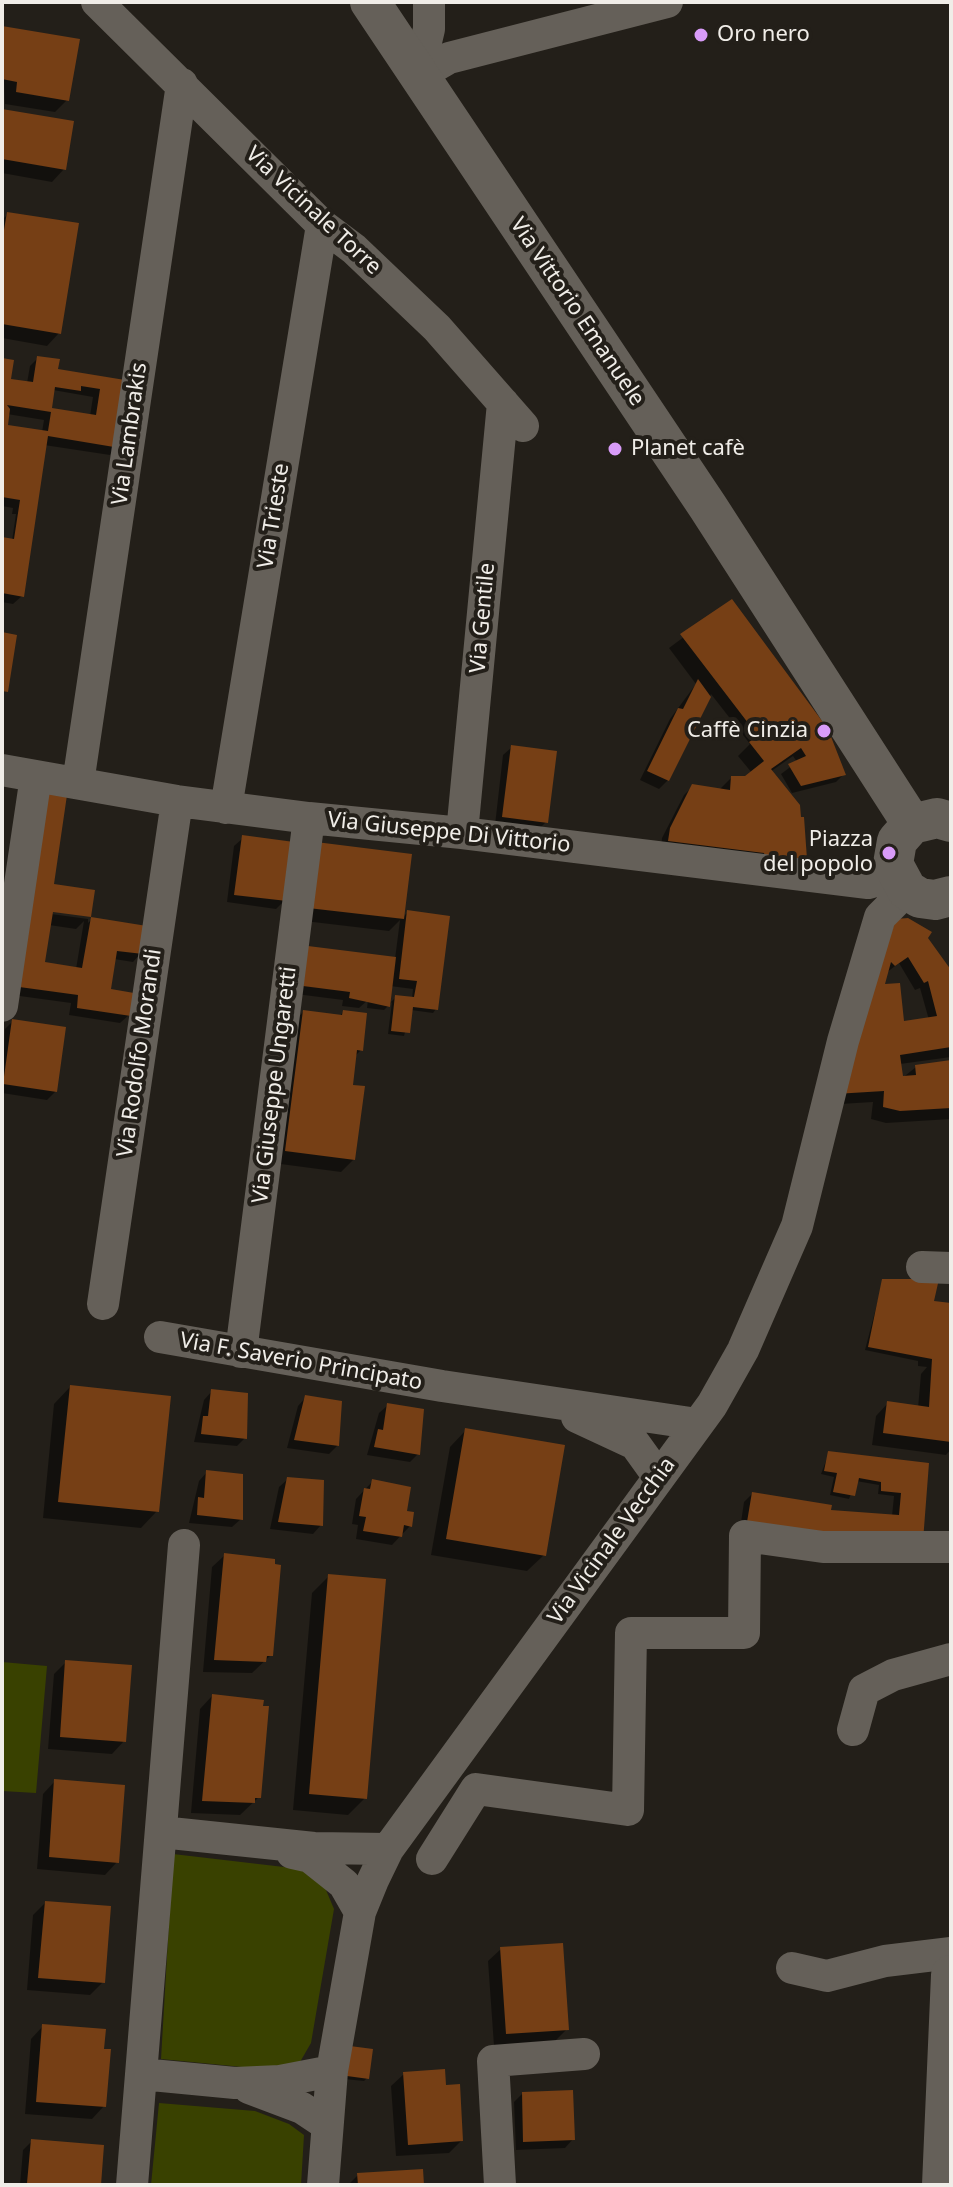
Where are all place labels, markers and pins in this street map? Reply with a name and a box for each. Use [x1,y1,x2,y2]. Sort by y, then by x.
place label: Oro nero [717,22,810,48]
marker: Oro nero [692,26,710,44]
place label: Planet cafè [631,436,745,462]
marker: Planet cafè [606,440,624,458]
place label: Caffè Cinzia [687,718,808,744]
marker: Caffè Cinzia [815,722,833,740]
place label: Piazza del popolo [763,827,873,878]
marker: Piazza del popolo [880,844,898,862]

